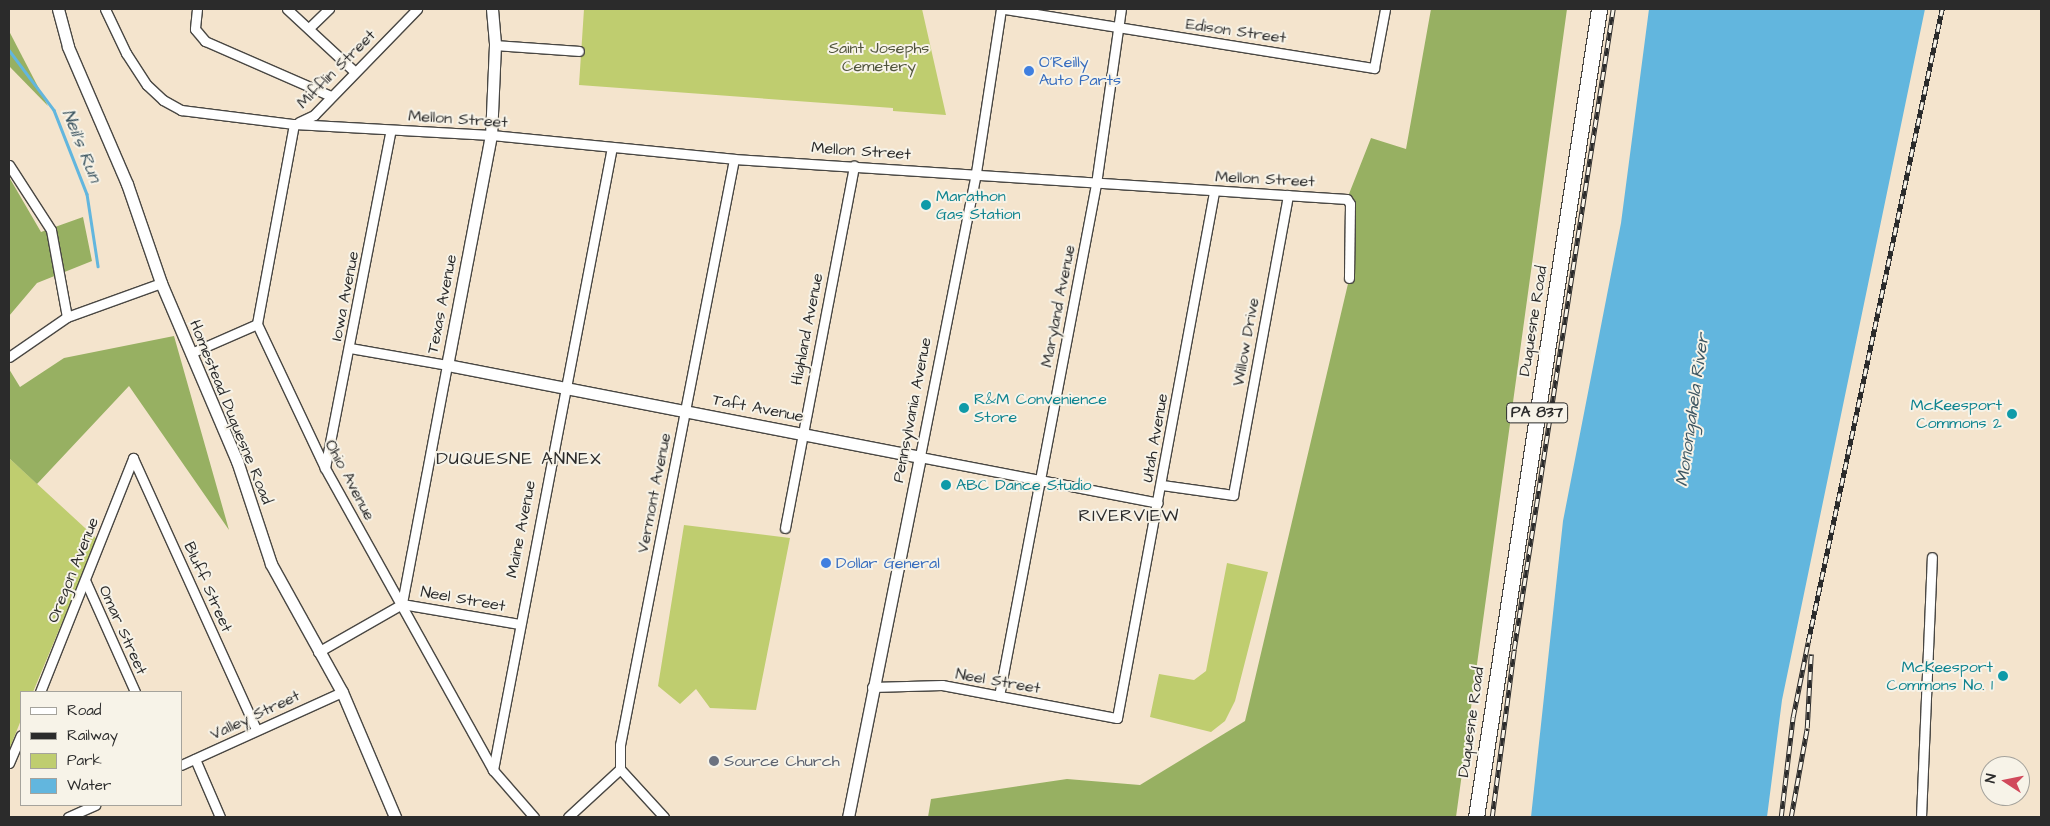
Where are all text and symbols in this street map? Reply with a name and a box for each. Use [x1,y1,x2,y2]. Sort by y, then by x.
street label: Edison Street [1185,14,1287,48]
street label: Mifflin Street [293,26,379,112]
park label: Saint Josephs Cemetery [829,38,929,76]
place label: O'Reilly Auto Parts [1039,52,1121,90]
marker: O'Reilly Auto Parts [1023,65,1035,77]
water label: Neil's Run [57,106,105,186]
street label: Mellon Street [408,106,508,132]
street label: Mellon Street [811,138,911,164]
street label: Mellon Street [1215,167,1315,191]
place label: Marathon Gas Station [936,186,1020,224]
marker: Marathon Gas Station [920,199,932,211]
street label: Maryland Avenue [1037,243,1079,369]
street label: Iowa Avenue [327,250,363,342]
street label: Texas Avenue [423,253,461,355]
street label: Duquesne Road [1515,265,1551,377]
street label: Highland Avenue [787,271,827,387]
street label: Willow Drive [1229,296,1263,388]
street label: Homestead Duquesne Road [185,317,277,507]
water label: Monongahela River [1672,332,1714,488]
street label: Pennsylvania Avenue [888,336,936,484]
place label: R&M Convenience Store [974,389,1107,427]
street label: Taft Avenue [711,390,805,426]
street label: Utah Avenue [1138,392,1172,484]
place label: McKeesport Commons 2 [1910,395,2002,433]
road number: PA 837 [1506,400,1568,426]
marker: R&M Convenience Store [958,402,970,414]
marker: McKeesport Commons 2 [2006,408,2018,420]
street label: Vermont Avenue [633,431,675,555]
street label: Ohio Avenue [321,436,379,524]
district label: DUQUESNE ANNEX [434,448,604,470]
place label: ABC Dance Studio [956,475,1092,495]
street label: Maine Avenue [502,479,540,579]
marker: ABC Dance Studio [940,479,952,491]
district label: RIVERVIEW [1077,505,1181,527]
street label: Oregon Avenue [43,515,103,625]
street label: Bluff Street [180,539,236,635]
place label: Dollar General [836,553,940,573]
marker: Dollar General [820,557,832,569]
street label: Omar Street [95,582,151,678]
street label: Neel Street [419,582,507,616]
place label: McKeesport Commons No. 1 [1887,657,1993,695]
street label: Neel Street [954,664,1042,698]
street label: Duquesne Road [1454,666,1488,778]
marker: McKeesport Commons No. 1 [1997,670,2009,682]
street label: Valley Street [207,686,303,744]
legend [20,691,182,806]
text: Road [67,700,101,721]
text: Railway [67,725,118,746]
text: Park [67,750,102,771]
place label: Source Church [724,751,840,771]
marker: Source Church [708,755,720,767]
north arrow [1980,756,2030,806]
text: N [1981,772,2002,785]
text: Water [67,775,111,796]

